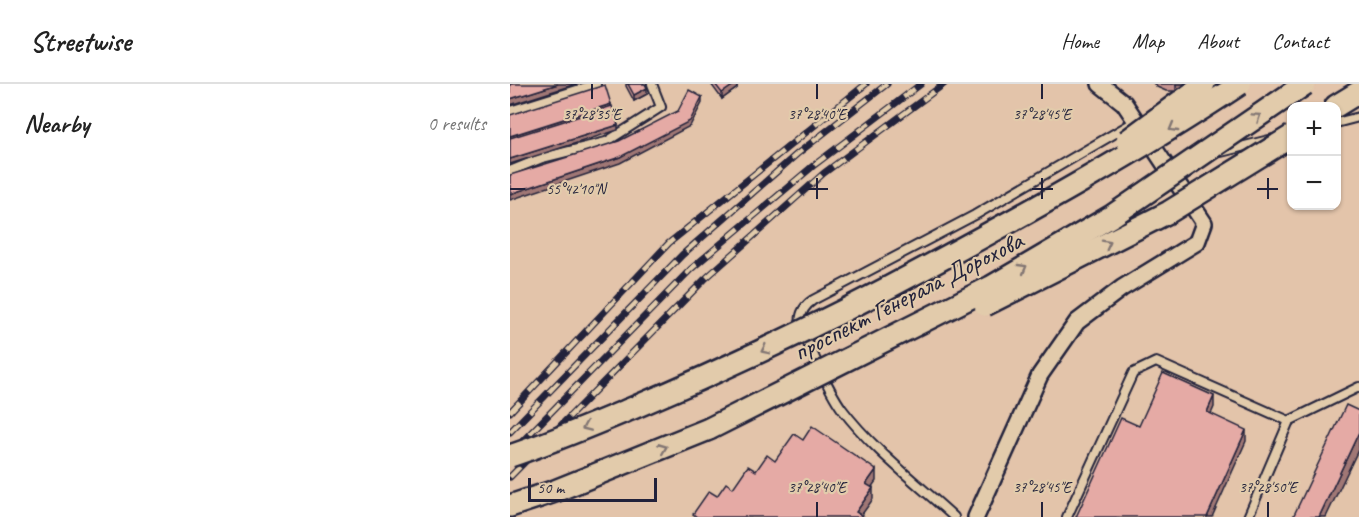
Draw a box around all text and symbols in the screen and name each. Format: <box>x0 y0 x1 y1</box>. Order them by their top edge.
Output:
text: Streetwise <box>30 24 131 59</box>
text: Home <box>1061 28 1099 54</box>
text: Map <box>1132 28 1164 54</box>
text: About <box>1197 28 1239 54</box>
text: Contact <box>1272 28 1329 54</box>
map controls <box>1287 102 1341 210</box>
button: + <box>1287 102 1341 156</box>
text: 37°28'35"E <box>563 105 623 124</box>
text: 37°28'40"E <box>788 105 848 124</box>
text: 37°28'45"E <box>1013 105 1073 124</box>
text: Nearby <box>24 107 89 140</box>
text: 0 results <box>427 111 486 136</box>
one-way arrow <box>1250 113 1261 124</box>
one-way arrow <box>1169 120 1179 132</box>
button: − <box>1287 156 1341 210</box>
text: 55°42'10"N <box>546 180 609 199</box>
street label: проспект Генерала Дорохова <box>788 223 1030 368</box>
one-way arrow <box>1100 240 1111 251</box>
one-way arrow <box>1017 264 1027 276</box>
one-way arrow <box>760 342 771 354</box>
one-way arrow <box>581 420 592 432</box>
one-way arrow <box>656 443 667 455</box>
scale bar <box>528 475 657 502</box>
text: 50 m <box>537 478 564 498</box>
text: 37°28'40"E <box>788 478 848 497</box>
text: 37°28'45"E <box>1013 478 1073 497</box>
text: 37°28'50"E <box>1239 478 1299 497</box>

